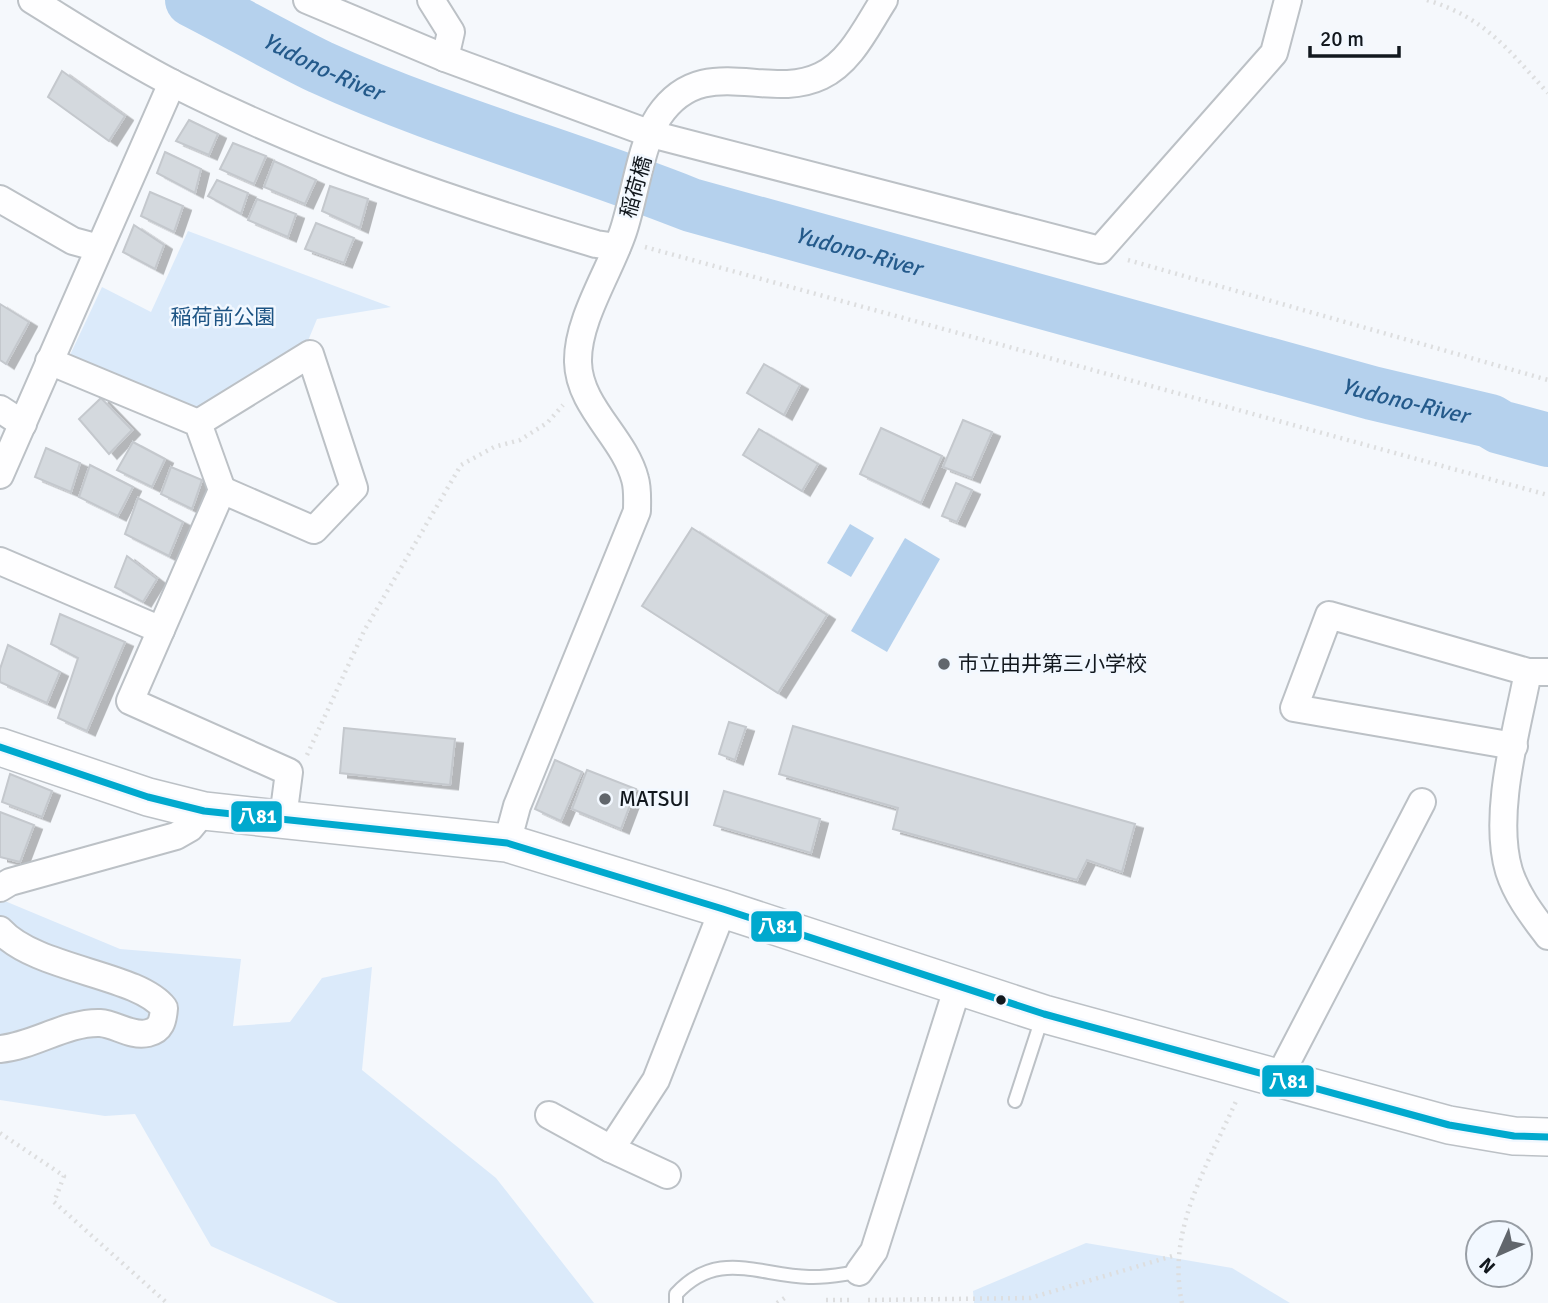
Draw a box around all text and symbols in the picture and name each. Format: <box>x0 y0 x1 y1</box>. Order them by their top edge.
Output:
scale bar <box>1310 14 1399 58</box>
water label: Yudono-River <box>258 26 391 108</box>
text: 20 m <box>1320 26 1364 52</box>
street label: 稲荷橋 <box>615 153 657 221</box>
water label: Yudono-River <box>792 220 928 283</box>
park label: 稲荷前公園 <box>171 304 276 330</box>
water label: Yudono-River <box>1338 371 1475 431</box>
place label: 市立由井第三小学校 <box>958 651 1147 677</box>
marker: 市立由井第三小学校 <box>936 656 952 672</box>
place label: MATSUI <box>619 786 690 812</box>
marker: MATSUI <box>597 791 613 807</box>
line badge: 八81 <box>230 800 283 833</box>
text: 八81 <box>237 805 277 829</box>
line badge: 八81 <box>750 910 803 943</box>
text: 八81 <box>757 915 797 939</box>
unlabelled marker <box>994 993 1008 1007</box>
line badge: 八81 <box>1261 1064 1315 1098</box>
text: 八81 <box>1268 1070 1308 1094</box>
north arrow <box>1464 1219 1534 1289</box>
text: N <box>1475 1252 1501 1278</box>

